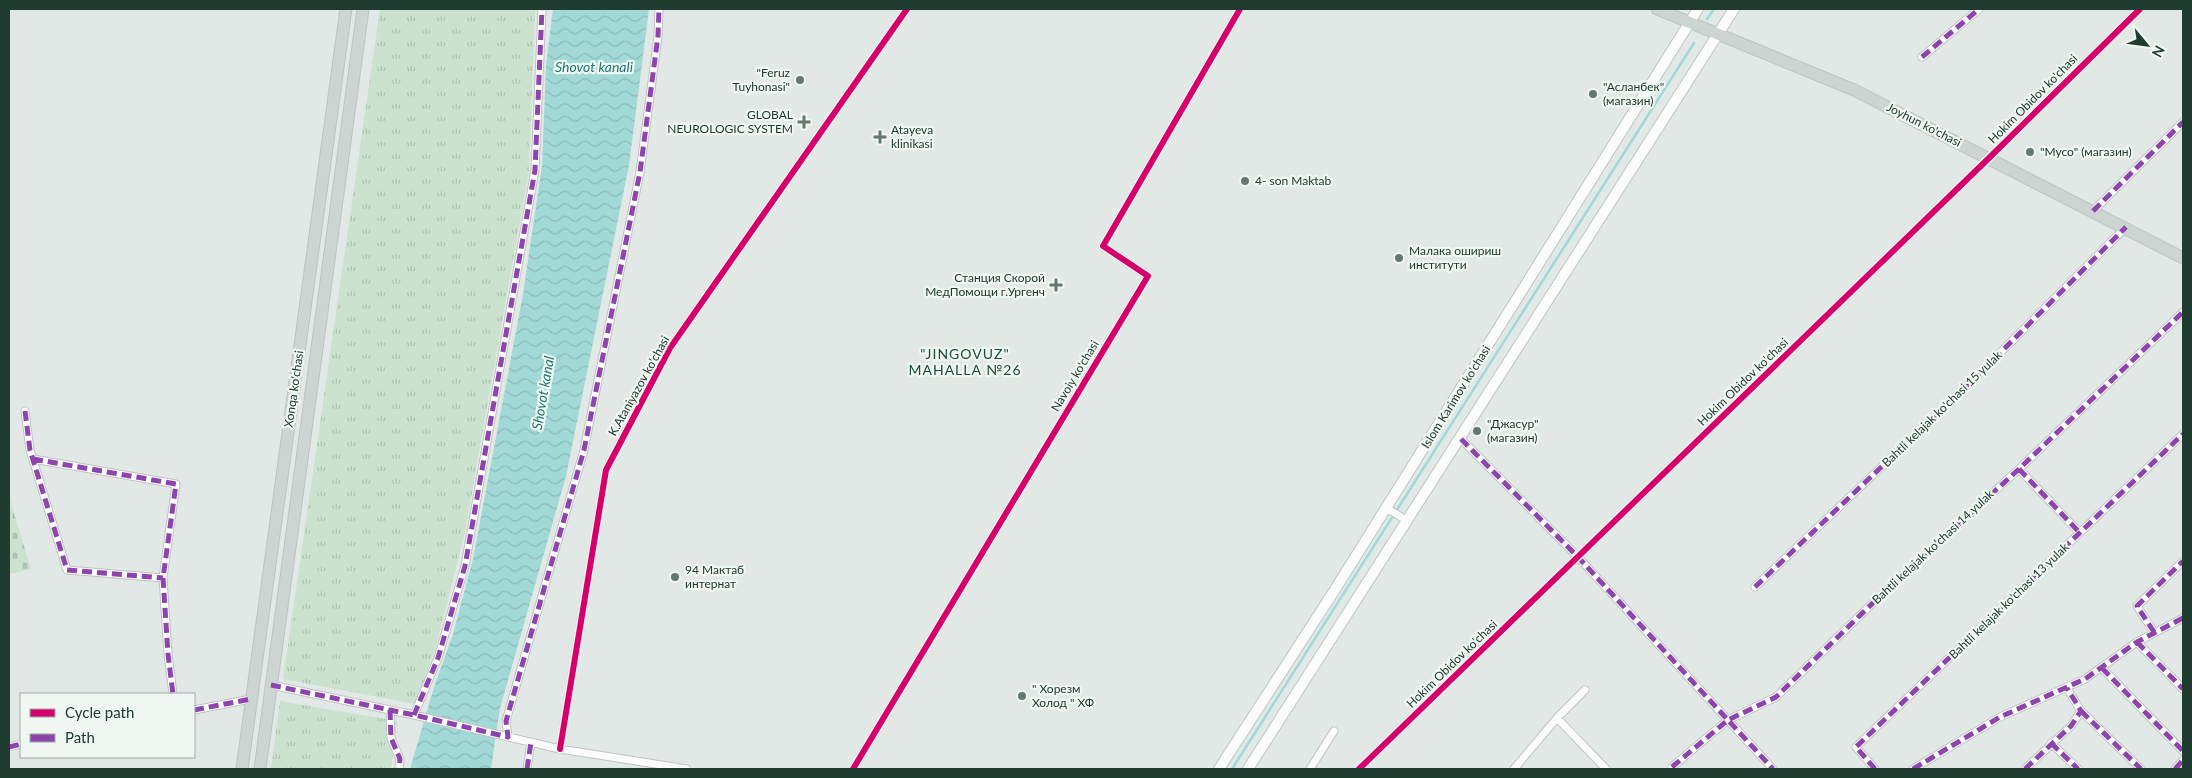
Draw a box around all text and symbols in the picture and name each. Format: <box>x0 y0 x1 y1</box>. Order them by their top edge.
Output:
north arrow <box>2122 20 2172 70</box>
text: N <box>2149 43 2169 60</box>
street label: Hokim Obidov ko'chasi <box>1985 51 2080 146</box>
water label: Shovot kanali <box>555 58 634 75</box>
place label: "Feruz Tuyhonasi" <box>733 65 791 94</box>
marker: "Feruz Tuyhonasi" <box>794 74 806 86</box>
place label: "Асланбек" (магазин) <box>1603 79 1664 108</box>
marker: "Асланбек" (магазин) <box>1587 88 1599 100</box>
street label: Joyhun ko'chasi <box>1884 99 1964 150</box>
place label: GLOBAL NEUROLOGIC SYSTEM <box>667 107 793 136</box>
marker: GLOBAL NEUROLOGIC SYSTEM <box>797 115 811 129</box>
place label: Atayeva klinikasi <box>891 122 933 151</box>
marker: Atayeva klinikasi <box>873 130 887 144</box>
place label: "Мусо" (магазин) <box>2040 144 2132 159</box>
marker: "Мусо" (магазин) <box>2024 146 2036 158</box>
place label: 4- son Maktab <box>1255 173 1332 188</box>
marker: 4- son Maktab <box>1239 175 1251 187</box>
place label: Малака ошириш институти <box>1409 243 1501 272</box>
marker: Малака ошириш институти <box>1393 252 1405 264</box>
place label: Станция Скорой МедПомощи г.Ургенч <box>925 270 1045 299</box>
marker: Станция Скорой МедПомощи г.Ургенч <box>1049 278 1063 292</box>
street label: K.Ataniyazov ko'chasi <box>605 333 672 439</box>
street label: Hokim Obidov ko'chasi <box>1694 334 1791 429</box>
street label: Navoiy ko'chasi <box>1047 337 1102 414</box>
street label: Islom Karimov ko'chasi <box>1418 342 1493 451</box>
district label: "JINGOVUZ" MAHALLA №26 <box>908 345 1022 378</box>
street label: Bahtli kelajak ko'chasi 15 yulak <box>1879 347 2005 470</box>
street label: Xonqa ko'chasi <box>281 349 306 428</box>
water label: Shovot kanal <box>528 355 557 431</box>
place label: "Джасур" (магазин) <box>1487 416 1538 445</box>
marker: "Джасур" (магазин) <box>1471 425 1483 437</box>
street label: Bahtli kelajak ko'chasi 14 yulak <box>1869 486 1997 607</box>
street label: Bahtli kelajak ko'chasi 13 yulak <box>1946 539 2072 662</box>
place label: 94 Мактаб интернат <box>685 562 744 591</box>
marker: 94 Мактаб интернат <box>669 571 681 583</box>
street label: Hokim Obidov ko'chasi <box>1403 616 1500 711</box>
place label: " Хорезм Холод " ХФ <box>1032 681 1094 710</box>
marker: " Хорезм Холод " ХФ <box>1016 690 1028 702</box>
legend <box>20 693 195 758</box>
text: Cycle path <box>65 703 134 721</box>
text: Path <box>65 728 95 746</box>

